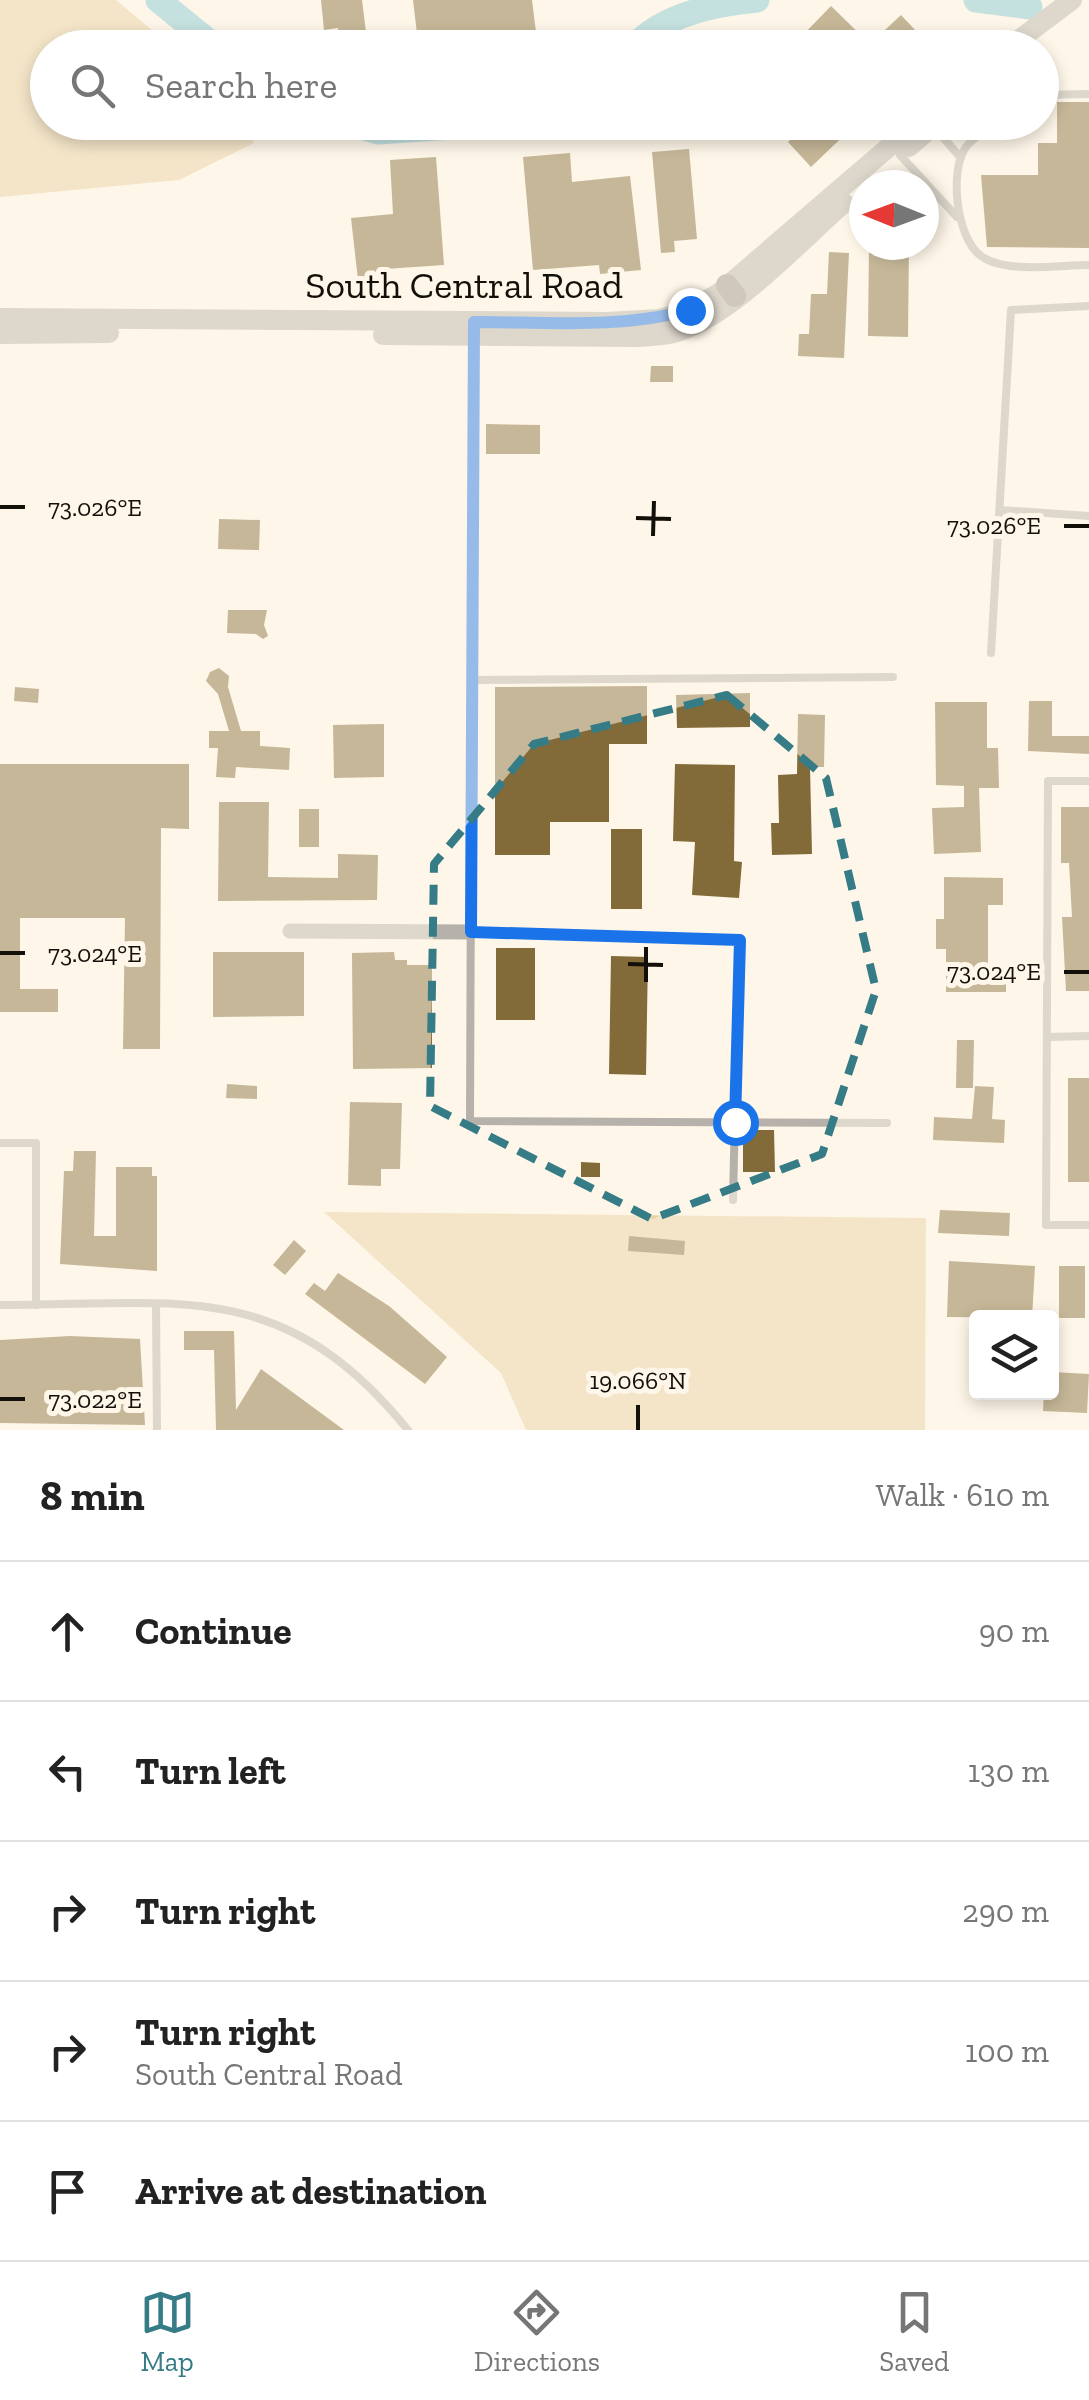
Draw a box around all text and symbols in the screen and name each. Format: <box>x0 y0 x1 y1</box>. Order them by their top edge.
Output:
search box <box>30 30 1059 140</box>
icon: search <box>65 58 120 113</box>
text: Search here <box>145 62 337 108</box>
north arrow <box>849 170 939 260</box>
street label: South Central Road <box>305 262 623 308</box>
route end <box>668 288 714 334</box>
text: 73.026°E <box>48 492 142 522</box>
text: 73.026°E <box>947 510 1041 540</box>
text: 73.024°E <box>48 938 142 968</box>
text: 73.024°E <box>947 956 1041 986</box>
route start <box>713 1100 759 1146</box>
map controls <box>969 1310 1059 1400</box>
button: layers <box>969 1310 1059 1400</box>
text: 19.066°N <box>589 1365 687 1395</box>
text: 73.022°E <box>48 1384 142 1414</box>
text: 8 min <box>40 1470 145 1521</box>
text: Walk · 610 m <box>876 1476 1049 1514</box>
icon: ahead <box>40 1604 95 1659</box>
text: Continue <box>135 1608 292 1654</box>
text: 90 m <box>979 1612 1049 1650</box>
icon: left <box>40 1744 95 1799</box>
text: Turn left <box>135 1748 286 1794</box>
text: 130 m <box>968 1752 1049 1790</box>
icon: right <box>40 1884 95 1939</box>
text: Turn right <box>135 1888 315 1934</box>
text: 290 m <box>962 1892 1049 1930</box>
text: Turn right <box>135 2009 315 2055</box>
icon: right <box>40 2024 95 2079</box>
text: 100 m <box>965 2032 1049 2070</box>
text: South Central Road <box>135 2055 403 2093</box>
icon: arrive <box>40 2164 95 2219</box>
text: Arrive at destination <box>135 2168 486 2214</box>
tab: Map <box>140 2285 195 2378</box>
tab: Directions <box>474 2285 600 2378</box>
tab: Saved <box>879 2285 949 2378</box>

